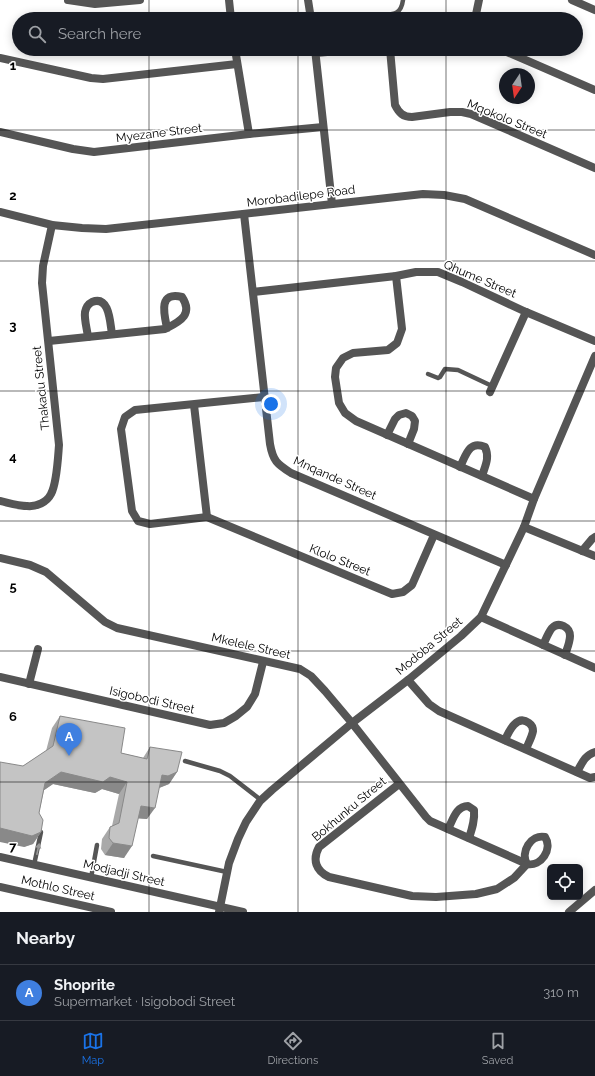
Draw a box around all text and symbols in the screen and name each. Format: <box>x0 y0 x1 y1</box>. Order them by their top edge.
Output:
search box <box>12 12 583 56</box>
icon: search <box>26 23 48 45</box>
text: Search here <box>58 25 141 43</box>
text: 1 <box>10 58 17 73</box>
north arrow <box>499 68 535 104</box>
street label: Mqokolo Street <box>465 97 549 141</box>
street label: Myezane Street <box>115 121 203 145</box>
street label: Morobadilepe Road <box>246 182 356 210</box>
text: 2 <box>9 188 17 203</box>
street label: Qhume Street <box>442 257 518 301</box>
text: 3 <box>9 318 17 333</box>
street label: Thakadu Street <box>30 345 52 431</box>
your location <box>261 394 281 414</box>
text: 4 <box>9 449 17 464</box>
street label: Mnqande Street <box>291 453 379 503</box>
street label: Klolo Street <box>307 541 373 579</box>
text: 5 <box>9 579 17 594</box>
street label: Modoba Street <box>393 614 465 678</box>
street label: Mkelele Street <box>210 630 292 662</box>
street label: Isigobodi Street <box>108 683 196 717</box>
text: 6 <box>9 709 17 724</box>
pin: A <box>56 723 82 756</box>
street label: Bokhunku Street <box>309 774 389 844</box>
text: 7 <box>9 839 17 854</box>
one-way arrow <box>35 843 41 855</box>
street label: Modjadji Street <box>82 857 166 889</box>
map controls <box>547 864 583 900</box>
button: locate <box>547 864 583 900</box>
street label: Mothlo Street <box>20 873 96 903</box>
text: Nearby <box>16 928 75 948</box>
text: Shoprite <box>54 976 115 994</box>
text: A <box>25 985 33 1000</box>
text: 310 m <box>543 985 579 1000</box>
text: Supermarket · Isigobodi Street <box>54 994 235 1009</box>
tab: Map <box>82 1030 104 1067</box>
tab: Directions <box>268 1030 318 1067</box>
tab: Saved <box>482 1030 513 1067</box>

